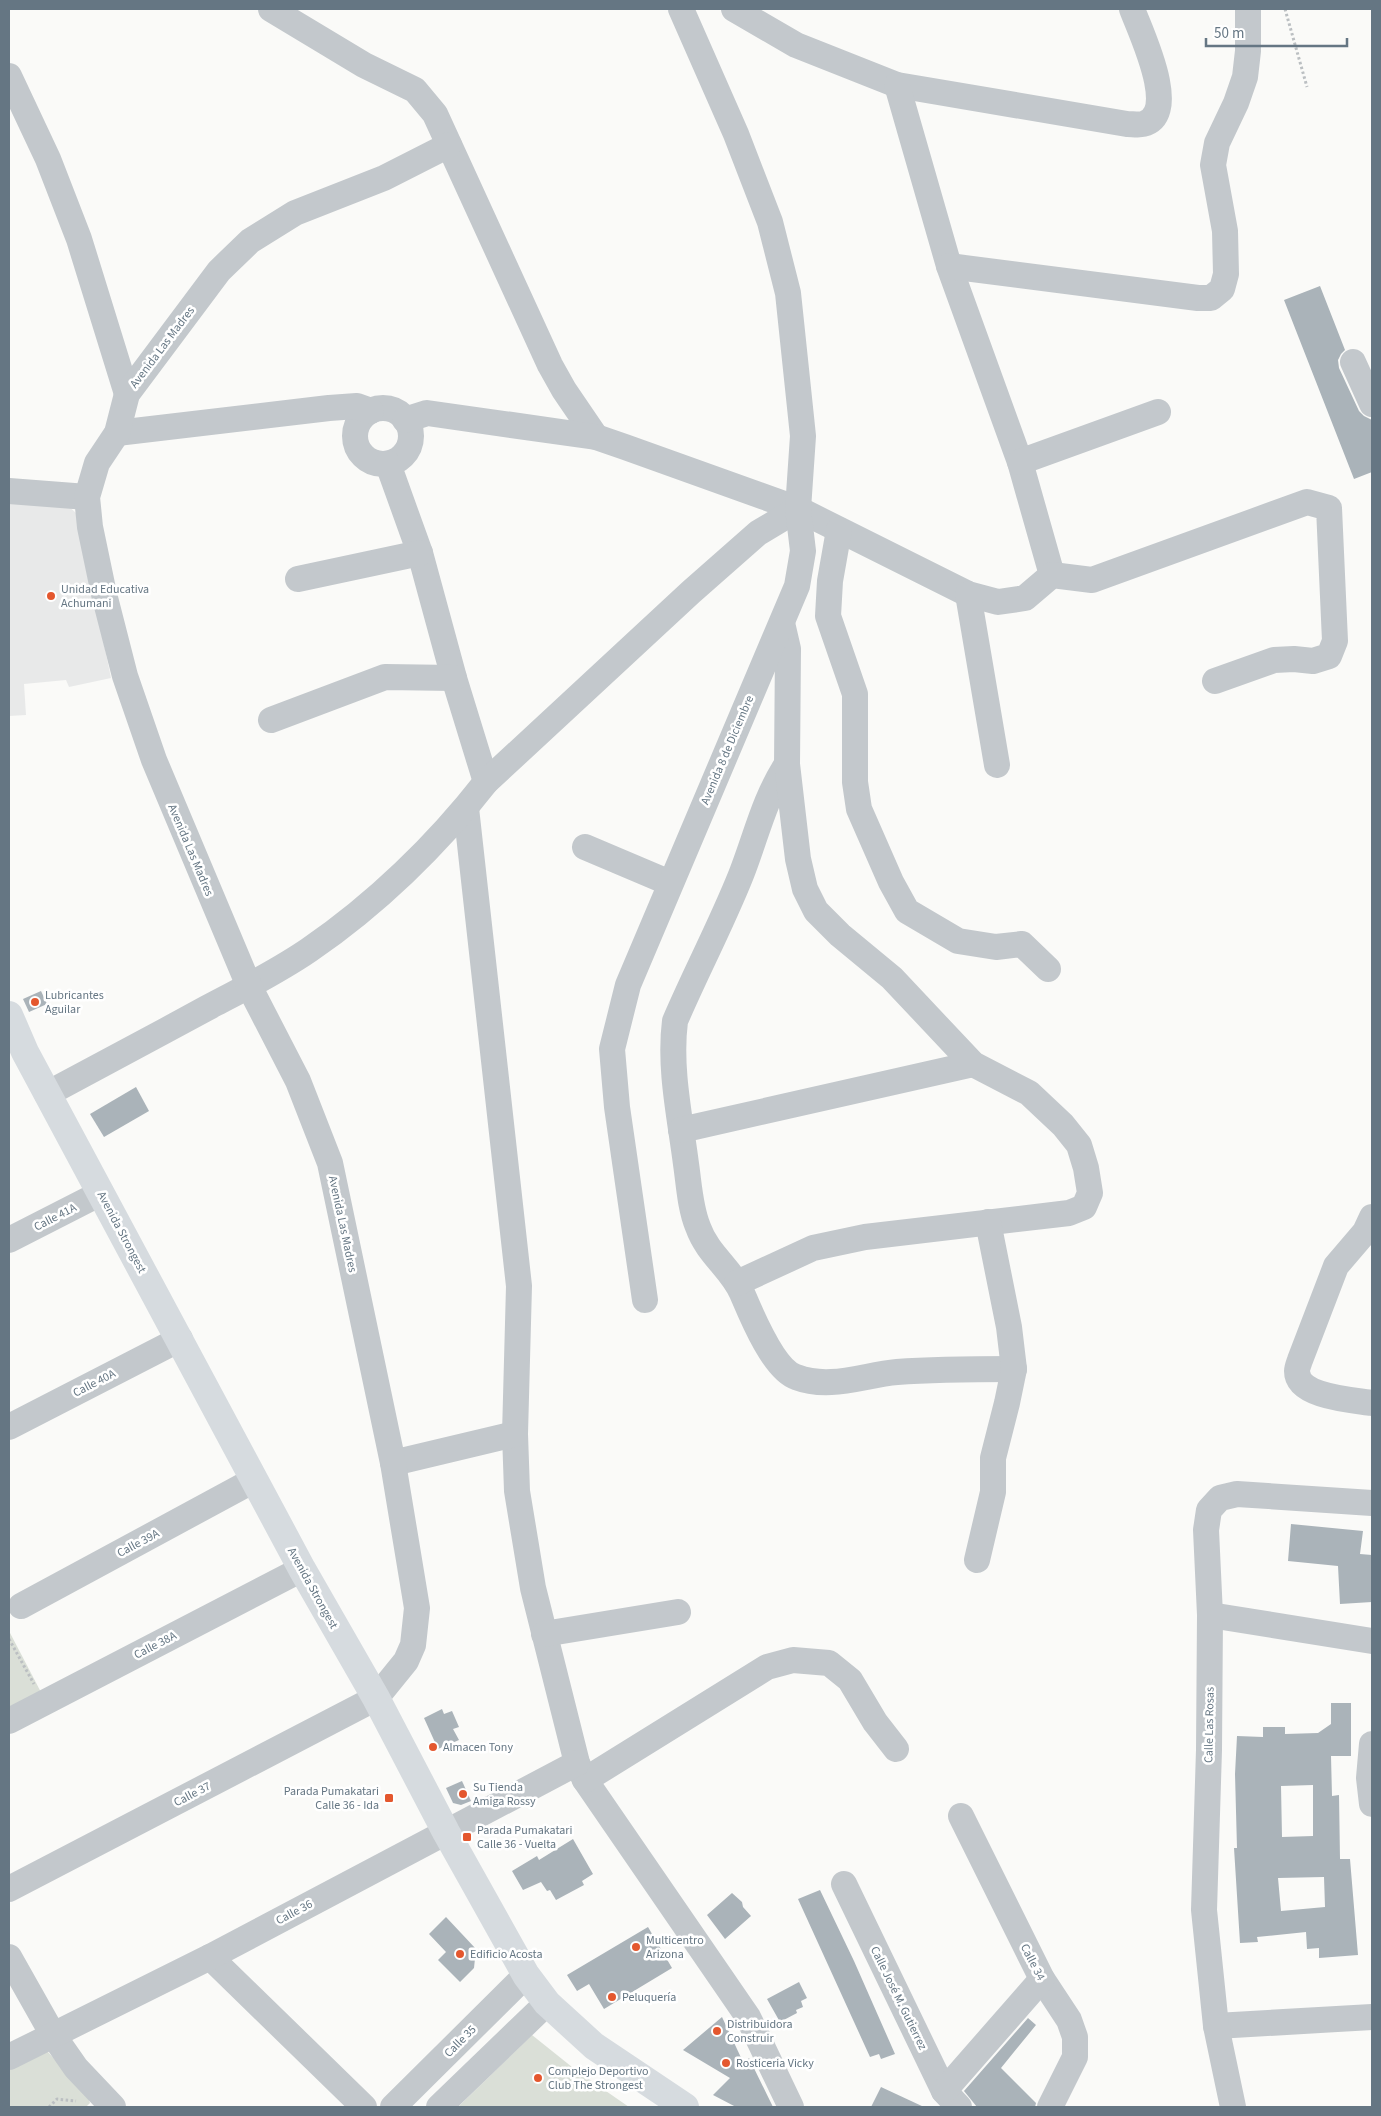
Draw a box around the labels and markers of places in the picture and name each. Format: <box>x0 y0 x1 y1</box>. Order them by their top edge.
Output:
place label: Unidad Educativa Achumani <box>61 581 149 612</box>
marker: Unidad Educativa Achumani <box>45 590 57 602</box>
place label: Lubricantes Aguilar <box>45 987 104 1018</box>
marker: Lubricantes Aguilar <box>29 996 41 1008</box>
place label: Almacen Tony <box>443 1739 513 1756</box>
marker: Almacen Tony <box>427 1741 439 1753</box>
place label: Su Tienda Amiga Rossy <box>473 1779 536 1810</box>
place label: Parada Pumakatari Calle 36 - Ida <box>284 1783 379 1814</box>
marker: Su Tienda Amiga Rossy <box>457 1788 469 1800</box>
marker: Parada Pumakatari Calle 36 - Ida <box>383 1792 395 1804</box>
place label: Parada Pumakatari Calle 36 - Vuelta <box>477 1822 572 1853</box>
marker: Parada Pumakatari Calle 36 - Vuelta <box>461 1831 473 1843</box>
place label: Multicentro Arizona <box>646 1932 704 1963</box>
marker: Multicentro Arizona <box>630 1941 642 1953</box>
place label: Edificio Acosta <box>470 1946 542 1963</box>
marker: Edificio Acosta <box>454 1948 466 1960</box>
place label: Peluquería <box>622 1989 676 2006</box>
marker: Peluquería <box>606 1991 618 2003</box>
place label: Distribuidora Construir <box>727 2016 793 2047</box>
marker: Distribuidora Construir <box>711 2025 723 2037</box>
place label: Rosticeria Vicky <box>736 2055 814 2072</box>
marker: Rosticeria Vicky <box>720 2057 732 2069</box>
place label: Complejo Deportivo Club The Strongest <box>548 2063 649 2094</box>
marker: Complejo Deportivo Club The Strongest <box>532 2072 544 2084</box>

